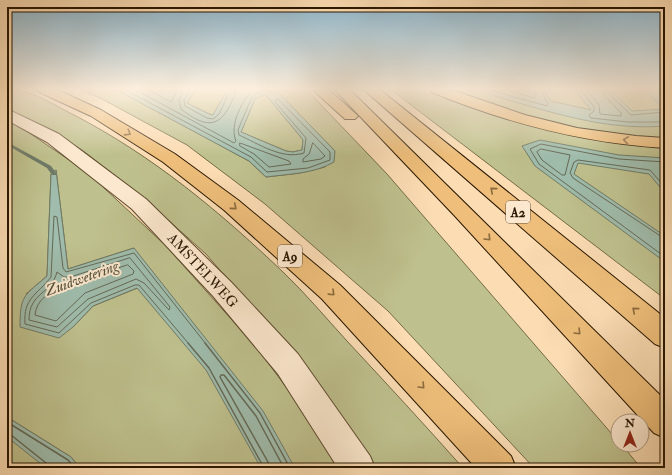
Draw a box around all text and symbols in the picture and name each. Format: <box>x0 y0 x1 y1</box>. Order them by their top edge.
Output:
one-way arrow <box>124 128 131 135</box>
one-way arrow <box>623 136 629 145</box>
one-way arrow <box>490 188 497 195</box>
road number: A2 <box>506 201 530 223</box>
one-way arrow <box>229 203 237 210</box>
street label: AMSTELWEG <box>163 229 242 311</box>
one-way arrow <box>483 233 491 241</box>
road number: A9 <box>278 245 302 267</box>
water label: Zuidwetering <box>42 256 123 301</box>
one-way arrow <box>327 288 335 296</box>
one-way arrow <box>633 308 640 315</box>
one-way arrow <box>573 327 581 335</box>
one-way arrow <box>417 381 425 389</box>
north arrow <box>610 413 650 453</box>
text: N <box>624 417 636 430</box>

